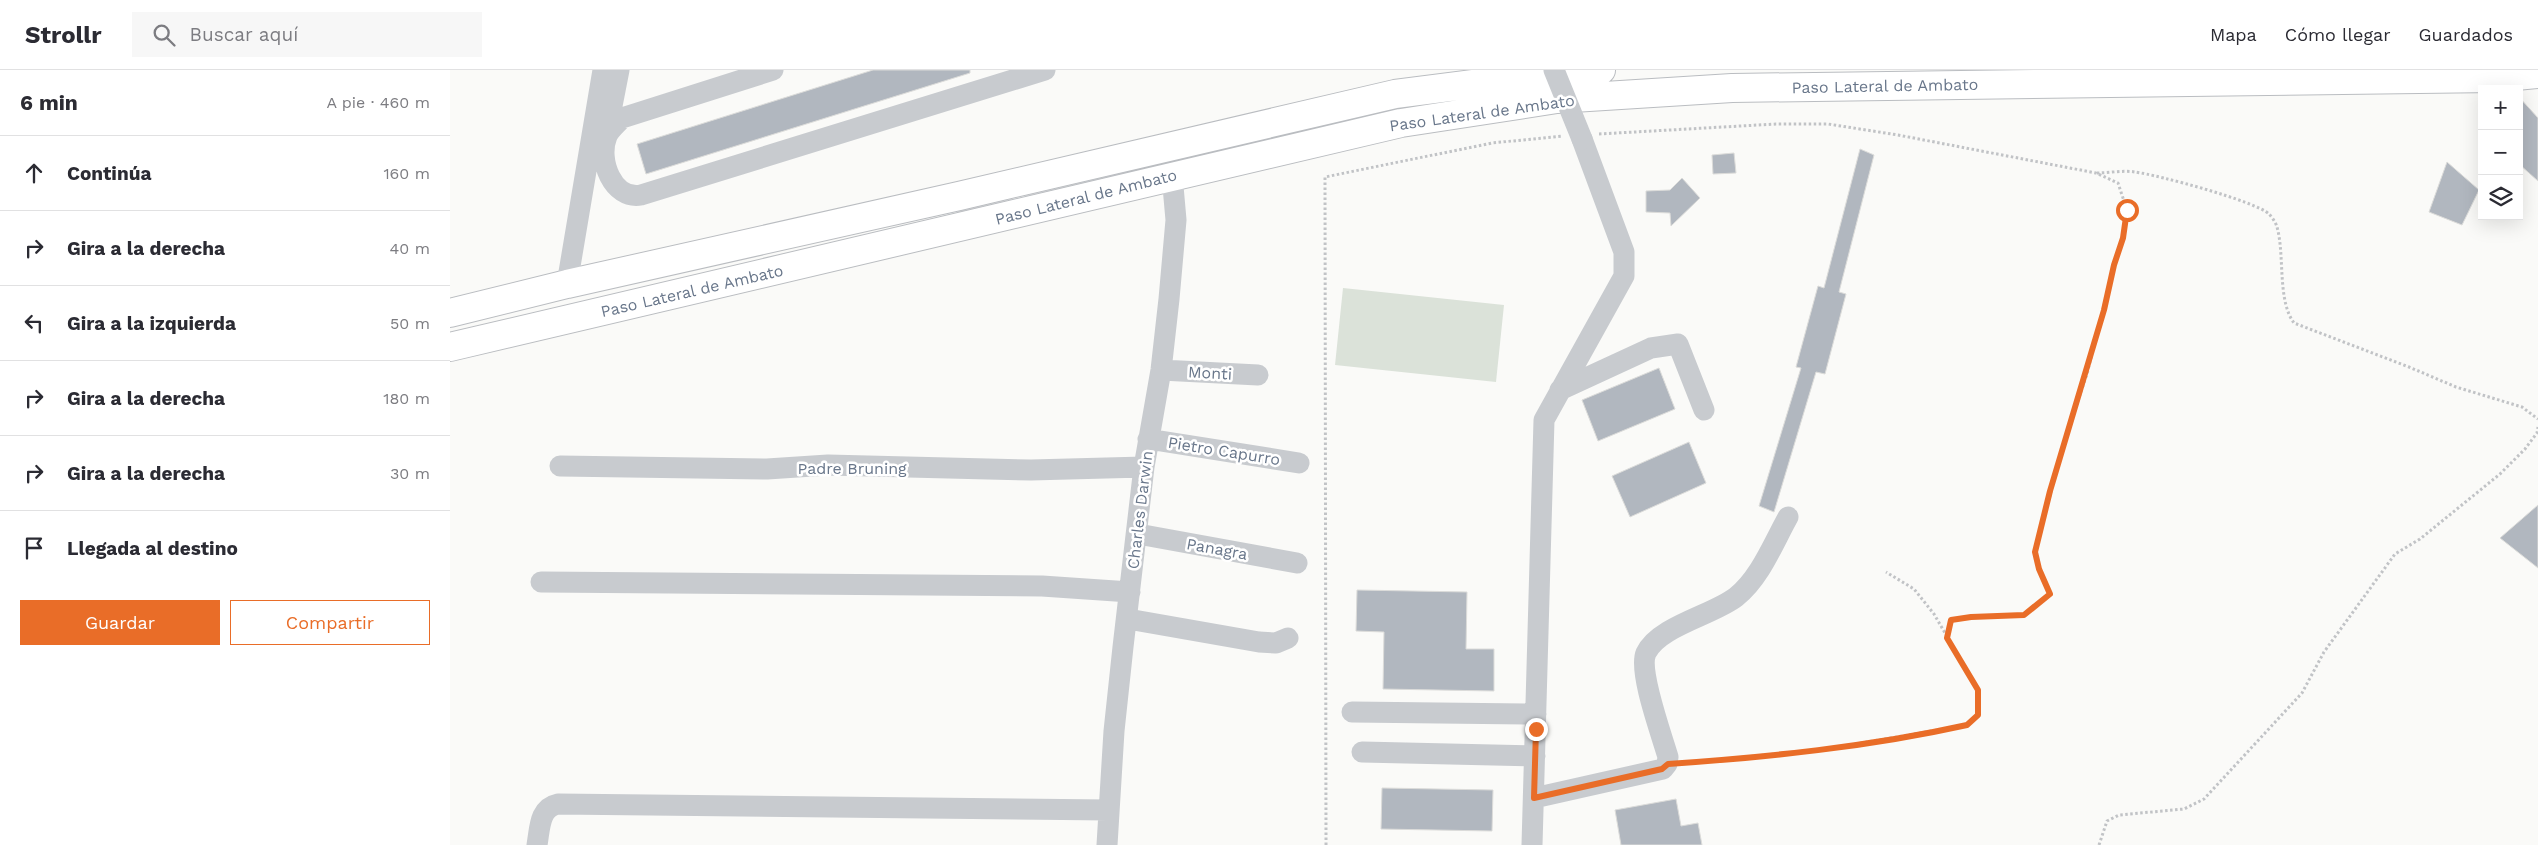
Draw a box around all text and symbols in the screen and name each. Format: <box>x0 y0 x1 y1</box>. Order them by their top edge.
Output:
search box <box>132 12 482 57</box>
text: Strollr <box>25 21 102 49</box>
icon: search <box>150 21 178 49</box>
text: Buscar aquí <box>190 23 298 46</box>
text: Mapa <box>2210 24 2257 45</box>
text: Cómo llegar <box>2285 24 2391 45</box>
text: Guardados <box>2419 24 2513 45</box>
street label: Paso Lateral de Ambato <box>1792 75 1978 97</box>
map controls <box>2478 85 2523 220</box>
button: + <box>2478 85 2523 130</box>
text: 6 min <box>20 90 78 115</box>
street label: Paso Lateral de Ambato <box>1388 91 1576 135</box>
text: A pie · 460 m <box>326 93 430 112</box>
button: − <box>2478 130 2523 175</box>
icon: ahead <box>20 159 48 187</box>
text: Continúa <box>67 162 151 185</box>
text: 160 m <box>383 164 430 183</box>
street label: Paso Lateral de Ambato <box>993 165 1179 229</box>
button: layers <box>2478 175 2523 220</box>
route start <box>2116 199 2139 222</box>
icon: right <box>20 234 48 262</box>
text: Gira a la derecha <box>67 237 225 260</box>
text: 40 m <box>390 239 430 258</box>
street label: Paso Lateral de Ambato <box>599 261 785 321</box>
icon: left <box>20 309 48 337</box>
text: Gira a la izquierda <box>67 312 236 335</box>
text: 50 m <box>390 314 430 333</box>
street label: Monti <box>1188 362 1232 384</box>
icon: right <box>20 384 48 412</box>
text: Gira a la derecha <box>67 387 225 410</box>
text: 180 m <box>383 389 430 408</box>
street label: Pietro Capurro <box>1167 433 1281 469</box>
street label: Charles Darwin <box>1123 450 1157 570</box>
icon: right <box>20 459 48 487</box>
street label: Padre Bruning <box>797 459 907 478</box>
text: Gira a la derecha <box>67 462 225 485</box>
text: 30 m <box>390 464 430 483</box>
icon: arrive <box>20 534 48 562</box>
street label: Panagra <box>1185 534 1249 564</box>
text: Llegada al destino <box>67 537 238 560</box>
button: Guardar <box>20 600 220 645</box>
button: Compartir <box>230 600 430 645</box>
route end <box>1525 718 1548 741</box>

